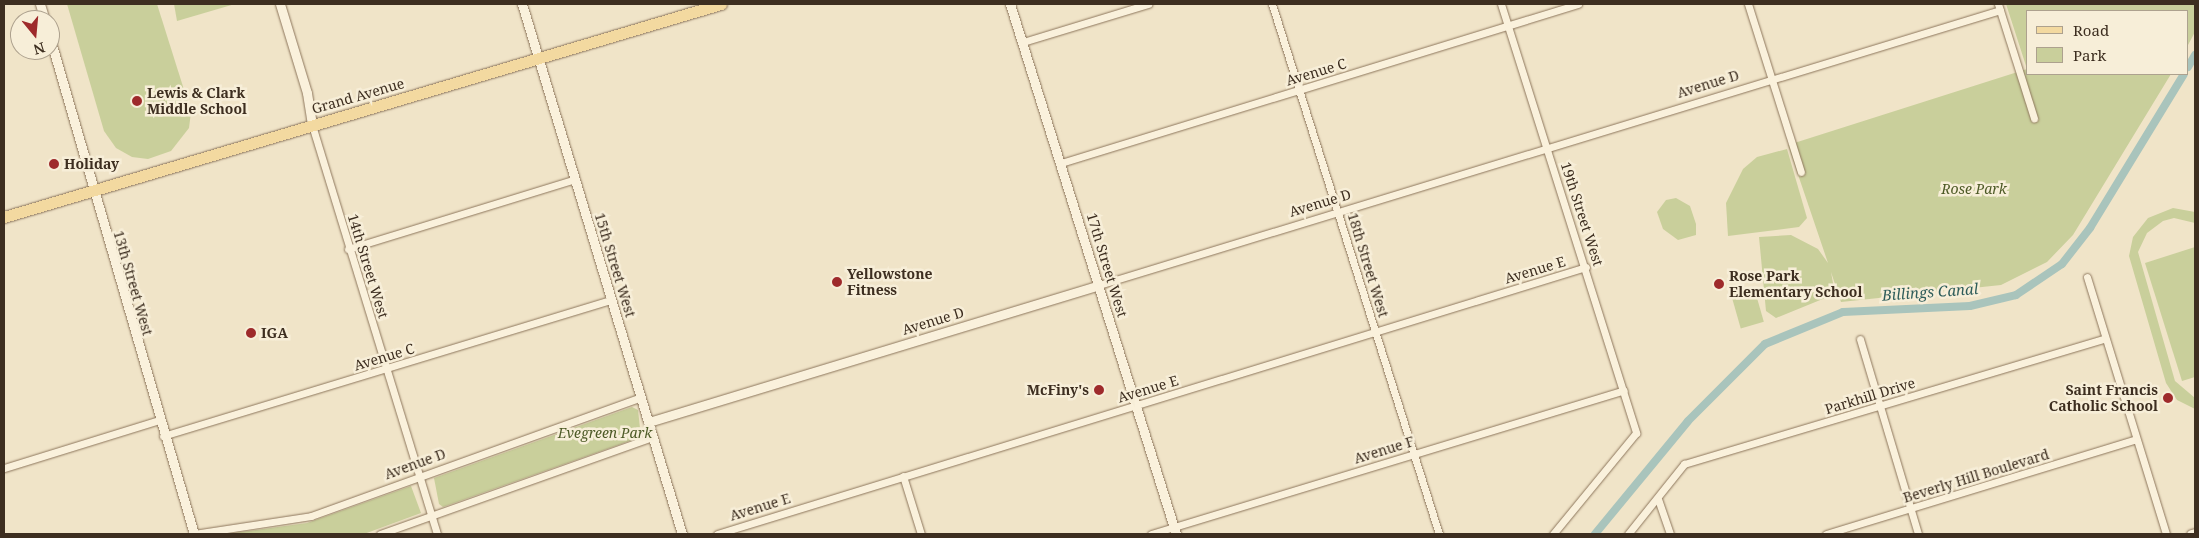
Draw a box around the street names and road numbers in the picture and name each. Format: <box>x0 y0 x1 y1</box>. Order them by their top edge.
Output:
street label: Avenue C <box>1284 55 1348 89</box>
street label: Avenue D <box>1675 67 1741 101</box>
street label: Grand Avenue <box>310 75 406 117</box>
street label: 19th Street West <box>1557 160 1607 268</box>
street label: Avenue D <box>1287 186 1353 220</box>
street label: 15th Street West <box>591 211 639 319</box>
street label: 17th Street West <box>1083 211 1131 319</box>
street label: 18th Street West <box>1344 211 1392 319</box>
street label: 14th Street West <box>344 212 392 320</box>
street label: 13th Street West <box>110 229 156 337</box>
street label: Avenue E <box>1503 253 1567 287</box>
street label: Avenue D <box>900 304 966 338</box>
street label: Avenue C <box>352 340 416 374</box>
street label: Avenue E <box>1116 372 1180 406</box>
street label: Parkhill Drive <box>1823 374 1917 418</box>
street label: Avenue F <box>1352 433 1416 467</box>
street label: Avenue D <box>382 445 448 483</box>
street label: Beverly Hill Boulevard <box>1901 446 2051 506</box>
street label: Avenue E <box>728 490 792 524</box>

